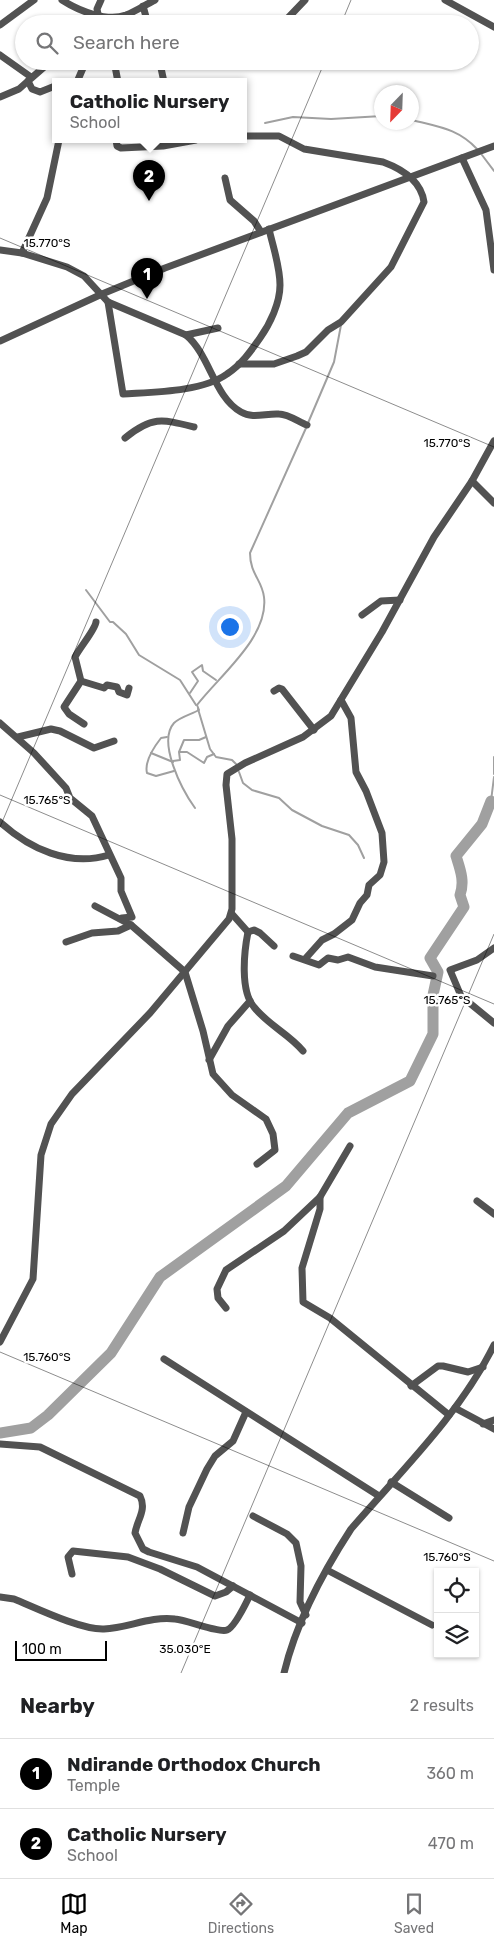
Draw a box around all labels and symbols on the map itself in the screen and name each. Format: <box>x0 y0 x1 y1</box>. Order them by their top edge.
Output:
north arrow <box>374 85 419 130</box>
pin: 2 <box>133 160 165 201</box>
text: 15.770°S <box>24 236 70 250</box>
pin: 1 <box>131 258 163 299</box>
text: 15.770°S <box>424 436 470 450</box>
your location <box>217 614 243 640</box>
text: 15.765°S <box>23 793 71 807</box>
text: 15.765°S <box>423 993 471 1007</box>
text: 15.760°S <box>23 1350 71 1364</box>
text: 15.760°S <box>423 1550 471 1564</box>
scale bar <box>15 1638 108 1661</box>
text: 35.030°E <box>159 1642 211 1656</box>

